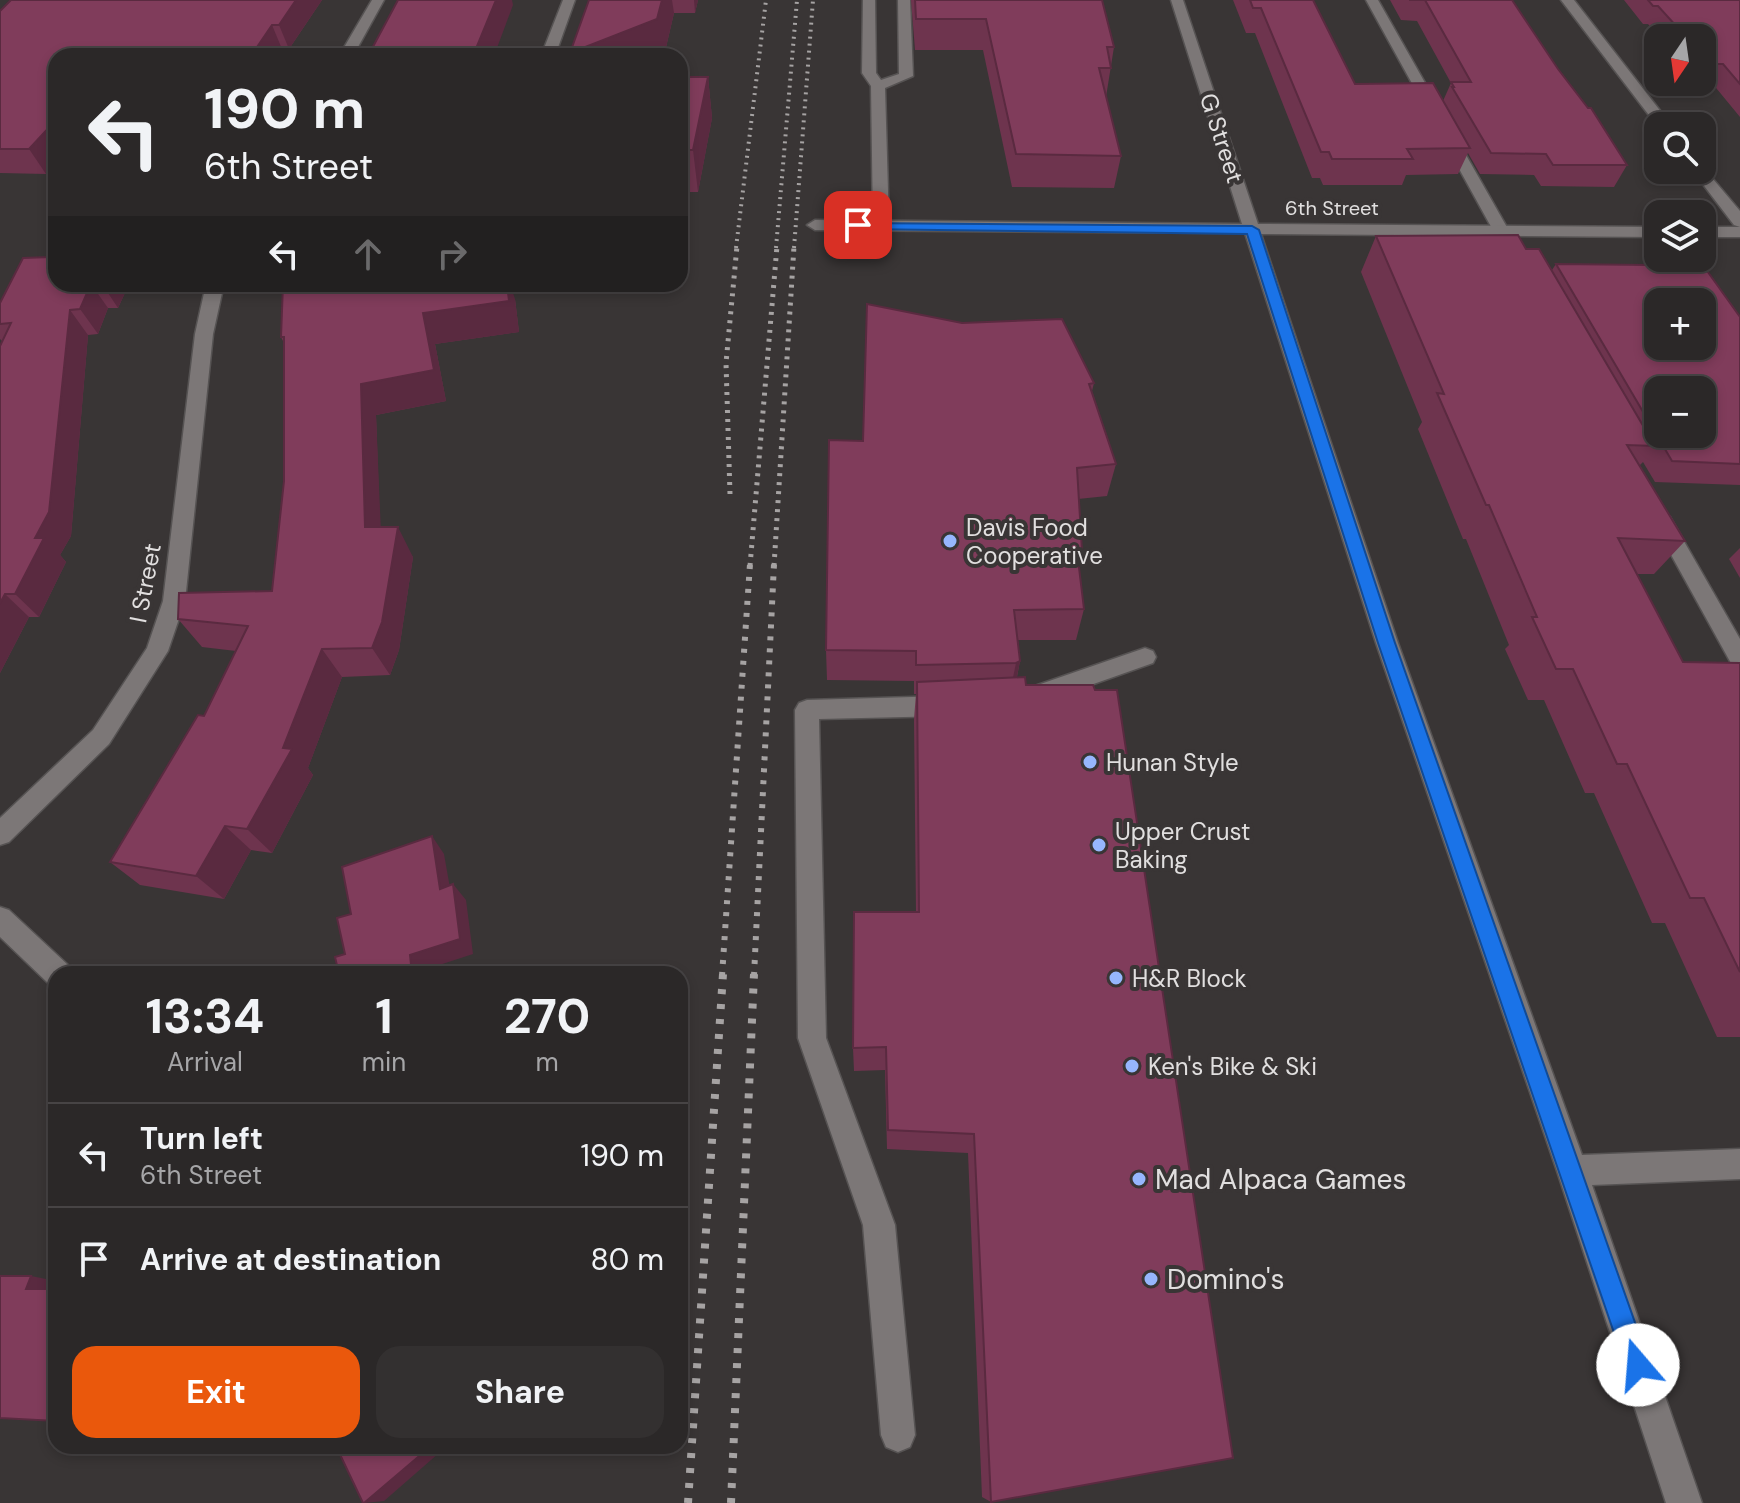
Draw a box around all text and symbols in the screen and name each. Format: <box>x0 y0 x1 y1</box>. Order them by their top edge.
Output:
north arrow <box>1644 24 1716 96</box>
map controls <box>1644 24 1716 448</box>
text: 190 m <box>204 72 365 145</box>
icon: left <box>72 80 176 184</box>
street label: G Street <box>1193 89 1251 187</box>
button: search <box>1644 112 1716 184</box>
text: 6th Street <box>204 143 373 190</box>
pin <box>824 191 892 259</box>
street label: 6th Street <box>1285 195 1379 221</box>
button: layers <box>1644 200 1716 272</box>
icon: arrive <box>836 203 880 247</box>
icon: left <box>262 232 306 276</box>
icon: ahead <box>346 232 390 276</box>
icon: right <box>430 232 474 276</box>
button: + <box>1644 288 1716 360</box>
button: − <box>1644 376 1716 448</box>
place label: Davis Food Cooperative <box>966 512 1103 571</box>
marker: Davis Food Cooperative <box>941 532 959 550</box>
street label: I Street <box>122 541 168 625</box>
place label: Hunan Style <box>1106 747 1239 778</box>
marker: Hunan Style <box>1081 753 1099 771</box>
place label: Upper Crust Baking <box>1115 816 1250 875</box>
marker: Upper Crust Baking <box>1090 836 1108 854</box>
place label: H&R Block <box>1132 963 1246 994</box>
marker: H&R Block <box>1107 969 1125 987</box>
text: 13:34 <box>146 985 264 1048</box>
text: 1 <box>375 985 393 1048</box>
text: 270 <box>504 985 590 1048</box>
text: Arrival <box>167 1045 243 1079</box>
text: min <box>362 1045 406 1079</box>
text: m <box>535 1045 559 1079</box>
place label: Ken's Bike & Ski <box>1148 1051 1317 1082</box>
marker: Ken's Bike & Ski <box>1123 1057 1141 1075</box>
text: Turn left <box>140 1119 263 1158</box>
icon: left <box>72 1133 116 1177</box>
text: 190 m <box>581 1136 664 1175</box>
text: 6th Street <box>140 1158 262 1192</box>
place label: Mad Alpaca Games <box>1155 1161 1406 1198</box>
marker: Mad Alpaca Games <box>1130 1170 1148 1188</box>
icon: arrive <box>72 1237 116 1281</box>
text: Arrive at destination <box>140 1240 441 1279</box>
text: 80 m <box>591 1240 664 1279</box>
place label: Domino's <box>1167 1261 1285 1298</box>
marker: Domino's <box>1142 1270 1160 1288</box>
position arrow <box>1596 1323 1680 1407</box>
button: Exit <box>72 1346 360 1438</box>
button: Share <box>376 1346 664 1438</box>

